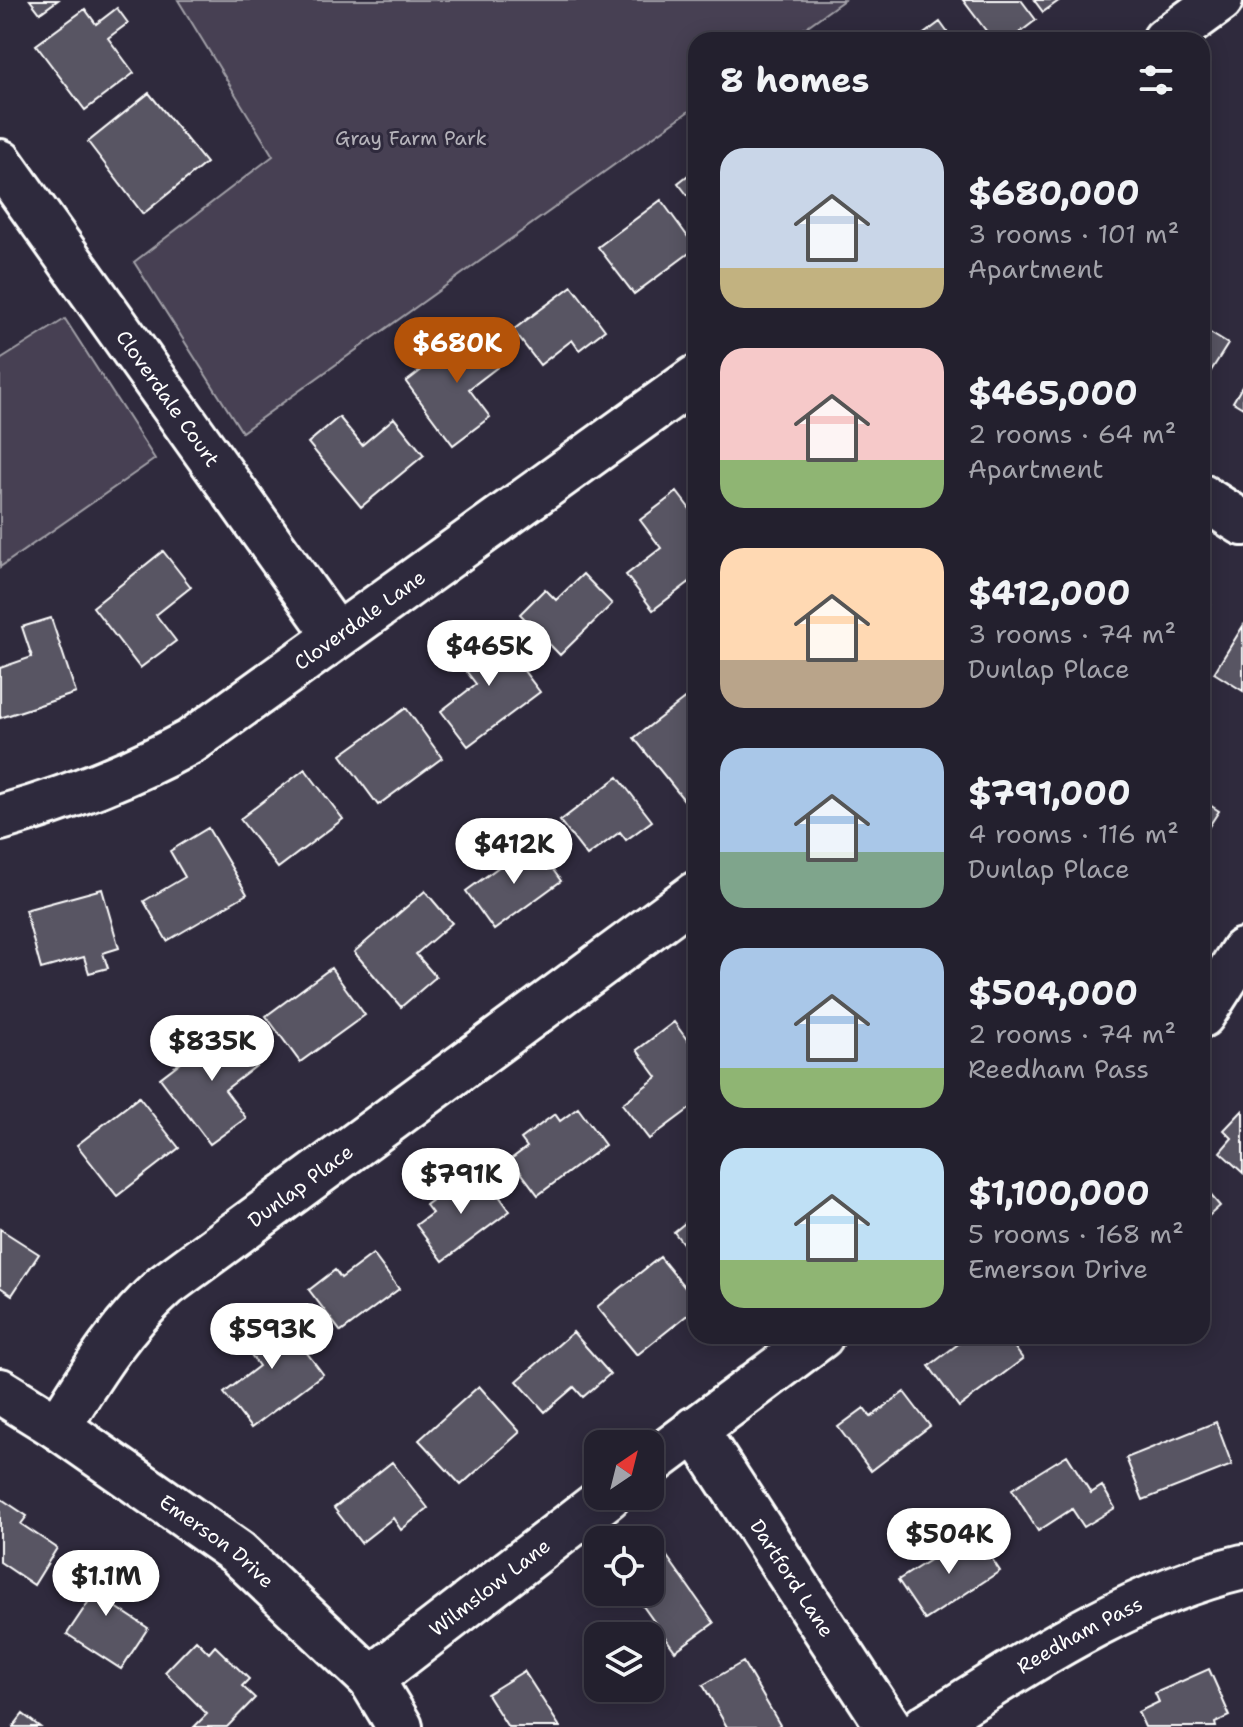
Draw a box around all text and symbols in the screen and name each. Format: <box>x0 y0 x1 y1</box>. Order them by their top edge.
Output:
text: 8 homes <box>720 57 869 103</box>
icon: filters <box>1134 58 1178 102</box>
park label: Gray Farm Park <box>335 125 487 151</box>
text: $680,000 <box>968 170 1140 216</box>
icon: home <box>784 180 880 276</box>
text: 3 rooms · 101 m² <box>968 216 1179 251</box>
text: Apartment <box>968 251 1104 286</box>
pin: $680K <box>401 317 513 385</box>
street label: Cloverdale Court <box>110 325 225 472</box>
text: $680K <box>412 325 502 360</box>
text: $465,000 <box>968 370 1138 416</box>
icon: home <box>784 380 880 476</box>
text: 2 rooms · 64 m² <box>968 416 1176 451</box>
text: Apartment <box>968 451 1104 486</box>
street label: Cloverdale Lane <box>289 564 430 676</box>
text: $412,000 <box>968 570 1130 616</box>
icon: home <box>784 580 880 676</box>
text: 3 rooms · 74 m² <box>968 616 1176 651</box>
pin: $465K <box>433 620 545 688</box>
text: $465K <box>445 628 533 663</box>
text: Dunlap Place <box>968 651 1130 686</box>
text: $791,000 <box>968 770 1131 816</box>
icon: home <box>784 780 880 876</box>
text: 4 rooms · 116 m² <box>968 816 1179 851</box>
pin: $412K <box>458 818 570 886</box>
text: $412K <box>473 826 555 861</box>
text: Dunlap Place <box>968 851 1130 886</box>
text: $504,000 <box>968 970 1138 1016</box>
icon: home <box>784 980 880 1076</box>
pin: $835K <box>156 1015 268 1083</box>
text: 2 rooms · 74 m² <box>968 1016 1176 1051</box>
text: $835K <box>168 1023 256 1058</box>
text: Reedham Pass <box>968 1051 1149 1086</box>
street label: Dunlap Place <box>243 1139 358 1233</box>
pin: $791K <box>405 1148 517 1216</box>
text: $791K <box>420 1156 502 1191</box>
text: $1,100,000 <box>968 1170 1150 1216</box>
icon: home <box>784 1180 880 1276</box>
text: 5 rooms · 168 m² <box>968 1216 1184 1251</box>
text: Emerson Drive <box>968 1251 1148 1286</box>
pin: $593K <box>216 1303 328 1371</box>
text: $593K <box>228 1311 316 1346</box>
north arrow <box>584 1430 664 1510</box>
map controls <box>584 1430 664 1702</box>
street label: Emerson Drive <box>154 1489 280 1594</box>
pin: $504K <box>893 1508 1005 1576</box>
street label: Dartford Lane <box>744 1514 840 1642</box>
text: $504K <box>905 1516 993 1551</box>
button: locate <box>584 1526 664 1606</box>
street label: Wilmslow Lane <box>424 1532 555 1642</box>
pin: $1.1M <box>50 1550 162 1618</box>
text: $1.1M <box>70 1558 142 1593</box>
street label: Reedham Pass <box>1012 1590 1146 1680</box>
button: layers <box>584 1622 664 1702</box>

